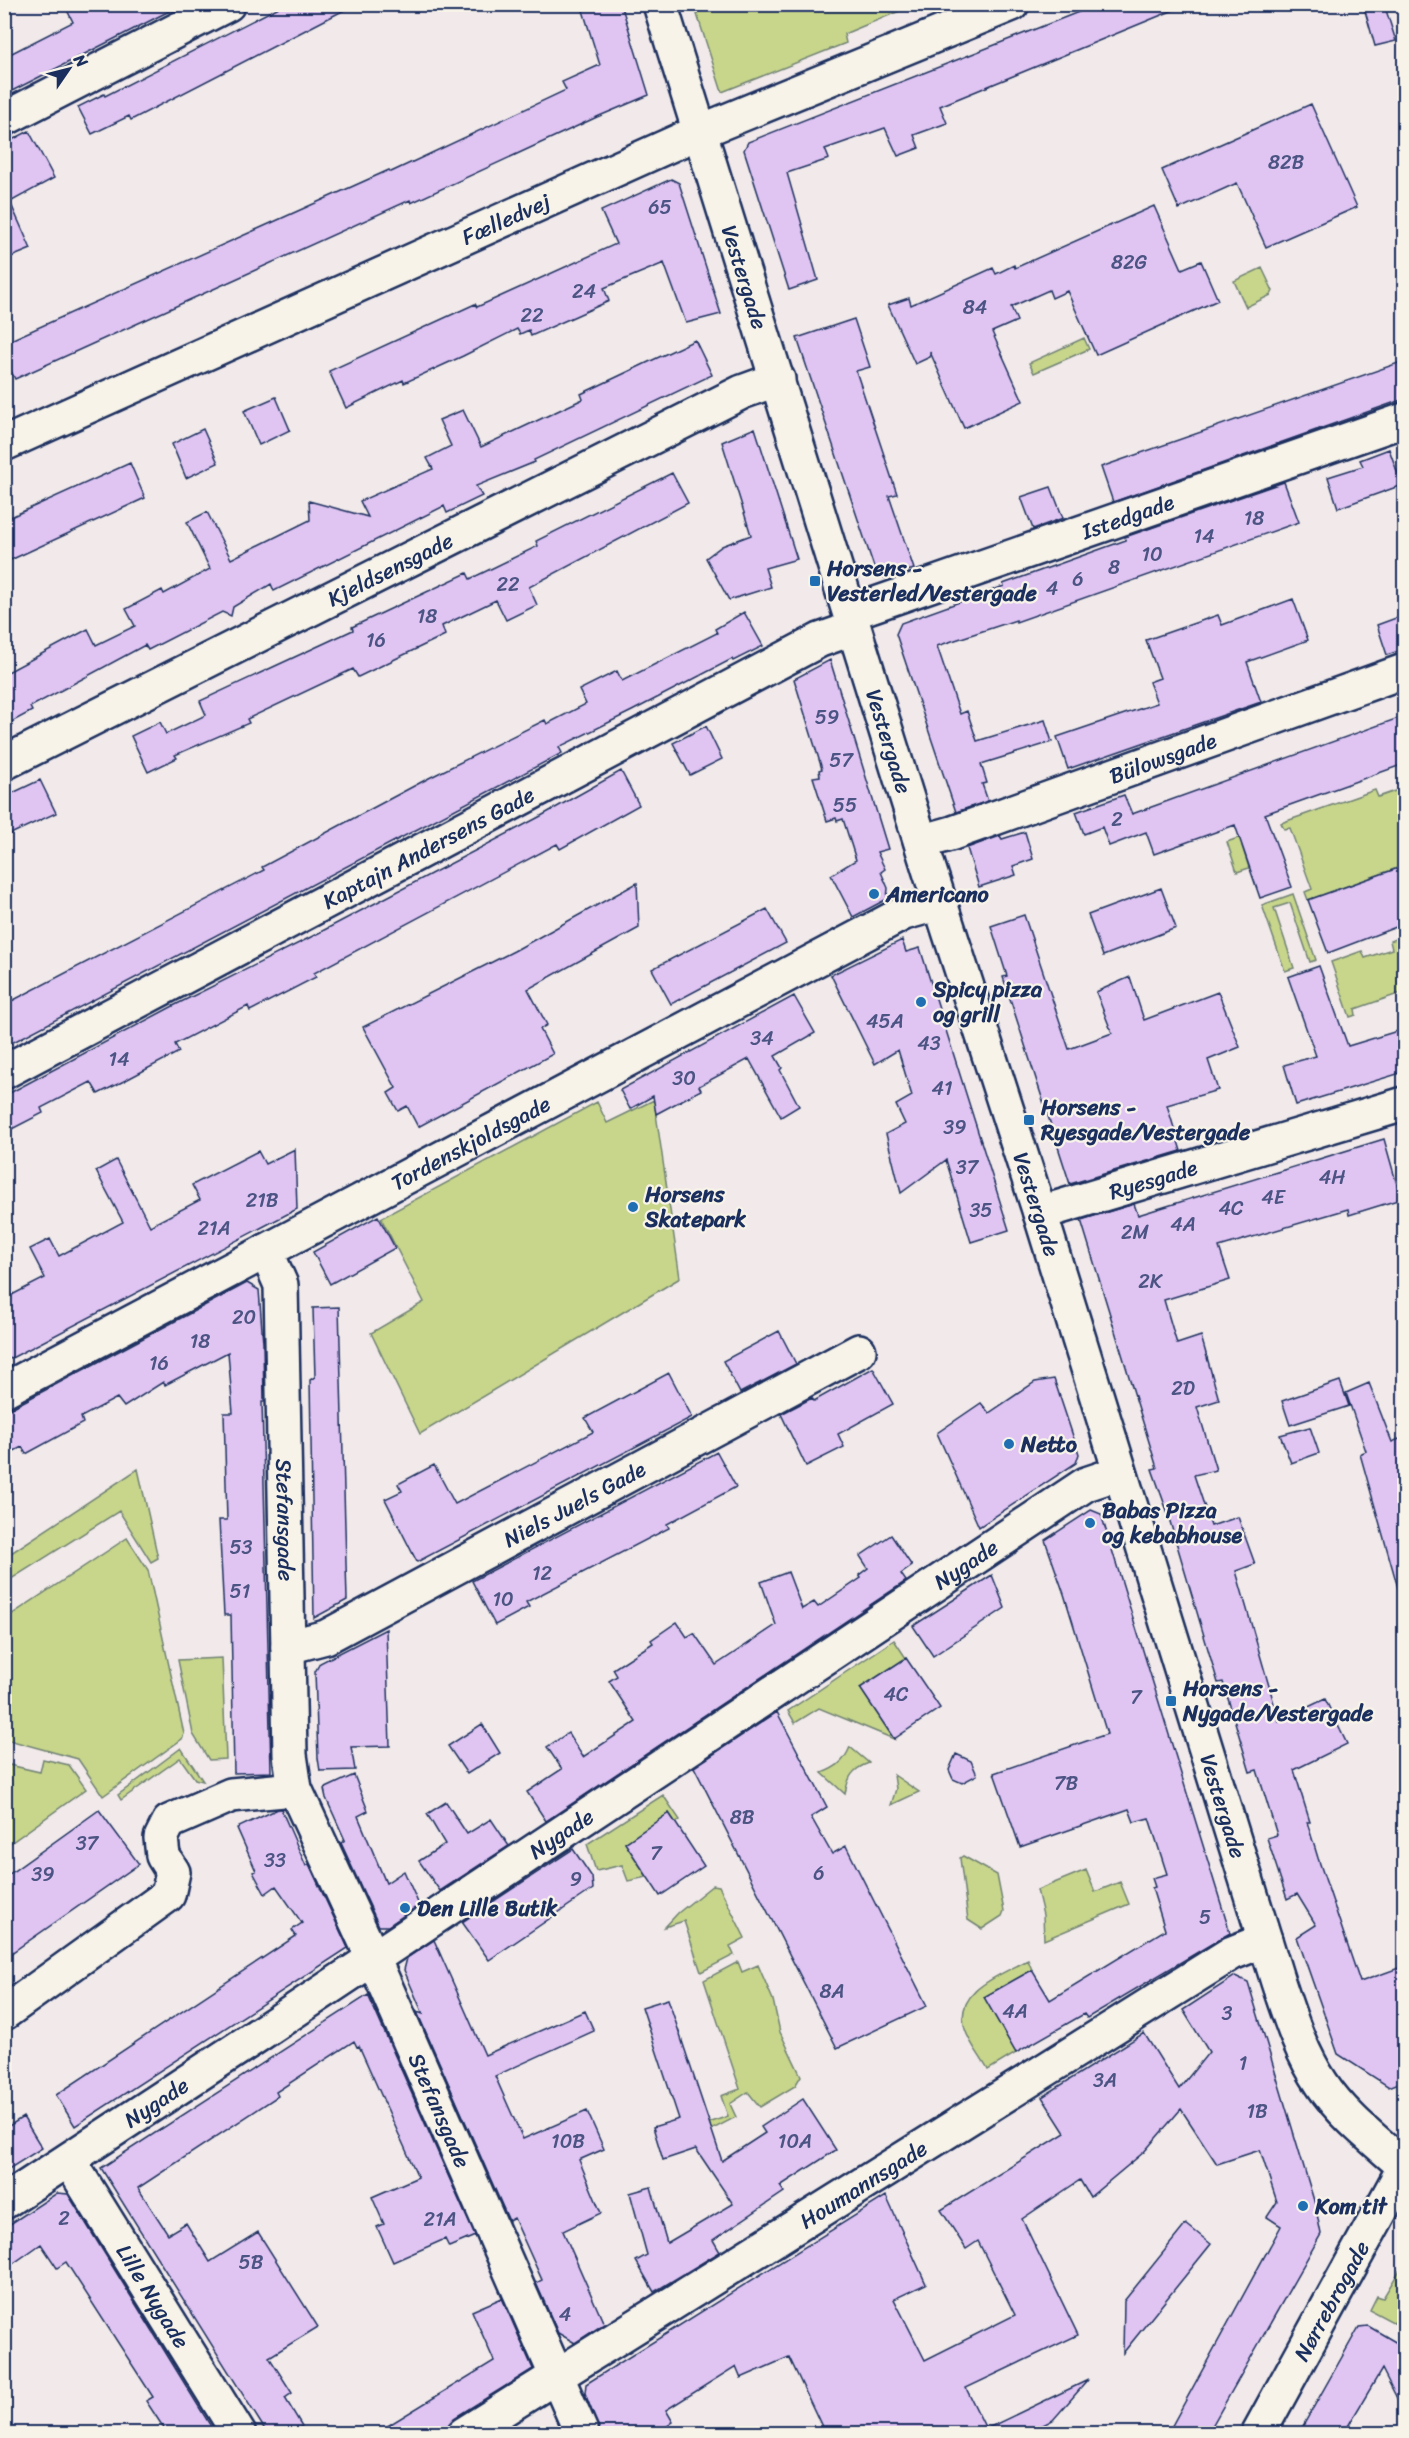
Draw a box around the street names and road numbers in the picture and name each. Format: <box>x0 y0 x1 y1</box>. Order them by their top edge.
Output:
street label: Fælledvej <box>455 182 558 256</box>
street label: Vestergade <box>710 220 779 335</box>
street label: Istedgade <box>1075 482 1180 551</box>
street label: Kjeldsensgade <box>320 521 460 618</box>
street label: Vestergade <box>854 684 923 799</box>
street label: Bülowsgade <box>1104 721 1222 795</box>
street label: Kaptajn Andersens Gade <box>315 775 542 920</box>
street label: Tordenskjoldsgade <box>384 1085 558 1202</box>
street label: Vestergade <box>1002 1147 1071 1261</box>
street label: Ryesgade <box>1104 1148 1203 1211</box>
street label: Niels Juels Gade <box>496 1450 653 1559</box>
street label: Stefansgade <box>264 1458 306 1581</box>
street label: Nygade <box>925 1528 1007 1601</box>
street label: Vestergade <box>1188 1749 1258 1863</box>
street label: Nygade <box>521 1798 602 1870</box>
street label: Stefansgade <box>397 2046 482 2174</box>
street label: Nygade <box>116 2066 197 2138</box>
street label: Houmannsgade <box>791 2129 935 2240</box>
street label: Nørrebrogade <box>1283 2233 1381 2369</box>
street label: Lille Nygade <box>105 2236 201 2357</box>

